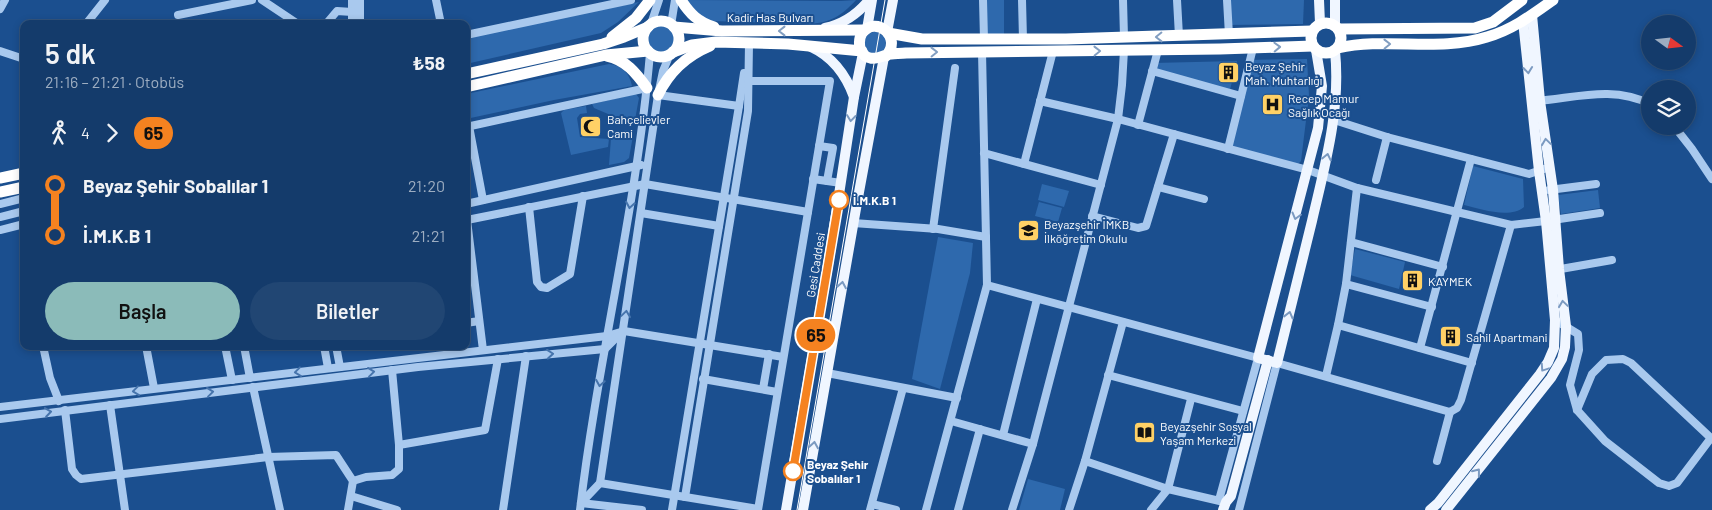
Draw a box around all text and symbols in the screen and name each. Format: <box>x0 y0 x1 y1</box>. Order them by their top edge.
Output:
street label: Kadir Has Bulvarı <box>727 10 813 24</box>
north arrow <box>1641 15 1696 70</box>
map controls <box>1641 15 1696 135</box>
one-way arrow <box>777 26 785 36</box>
one-way arrow <box>1154 31 1162 42</box>
text: 5 dk <box>45 36 96 70</box>
one-way arrow <box>1383 39 1391 49</box>
one-way arrow <box>1273 42 1281 53</box>
one-way arrow <box>1093 45 1101 56</box>
one-way arrow <box>931 47 939 57</box>
text: ₺58 <box>412 51 445 74</box>
place label: Beyaz Şehir Mah. Muhtarlığı <box>1245 59 1322 87</box>
building icon: Beyaz Şehir Mah. Muhtarlığı <box>1217 61 1241 85</box>
one-way arrow <box>1522 66 1533 74</box>
text: 21:16 – 21:21 · Otobüs <box>45 72 184 91</box>
button: layers <box>1641 80 1696 135</box>
place label: Recep Mamur Sağlık Ocağı <box>1288 91 1359 119</box>
hospital icon: Recep Mamur Sağlık Ocağı <box>1260 93 1284 117</box>
place label: Bahçelievler Cami <box>607 112 671 140</box>
mosque icon: Bahçelievler Cami <box>579 114 603 138</box>
one-way arrow <box>846 114 857 122</box>
icon: walk <box>45 119 73 147</box>
icon: forward <box>98 119 126 147</box>
text: 65 <box>144 122 163 144</box>
text: 4 <box>81 123 90 142</box>
one-way arrow <box>1541 138 1552 146</box>
one-way arrow <box>1321 153 1331 162</box>
text: Beyaz Şehir Sobalılar 1 <box>83 174 268 197</box>
text: 21:20 <box>408 176 445 195</box>
marker: İ.M.K.B 1 <box>829 190 849 210</box>
place label: İ.M.K.B 1 <box>853 193 896 207</box>
one-way arrow <box>625 201 635 210</box>
one-way arrow <box>1291 211 1302 220</box>
place label: Beyazşehir İMKB İlköğretim Okulu <box>1044 217 1129 245</box>
school or university icon: Beyazşehir İMKB İlköğretim Okulu <box>1016 219 1040 243</box>
text: İ.M.K.B 1 <box>83 224 151 247</box>
text: 21:21 <box>412 226 445 245</box>
street label: Gesi Caddesi <box>803 232 827 298</box>
building icon: KAYMEK <box>1400 269 1424 293</box>
place label: KAYMEK <box>1428 274 1473 288</box>
one-way arrow <box>837 280 847 289</box>
button: Başla <box>45 282 240 340</box>
button: Biletler <box>250 282 445 340</box>
one-way arrow <box>1559 299 1569 308</box>
one-way arrow <box>620 309 631 317</box>
one-way arrow <box>1283 311 1294 320</box>
line badge: 65 <box>794 319 838 351</box>
text: 65 <box>806 324 826 346</box>
building icon: Sahil Apartmani <box>1438 325 1462 349</box>
place label: Sahil Apartmani <box>1466 330 1547 344</box>
one-way arrow <box>546 349 554 360</box>
one-way arrow <box>1541 362 1550 372</box>
one-way arrow <box>293 366 301 377</box>
one-way arrow <box>367 367 375 378</box>
one-way arrow <box>595 379 605 387</box>
one-way arrow <box>132 385 140 396</box>
one-way arrow <box>206 387 214 398</box>
one-way arrow <box>45 407 53 418</box>
place label: Beyazşehir Sosyal Yaşam Merkezi <box>1160 419 1252 447</box>
library icon: Beyazşehir Sosyal Yaşam Merkezi <box>1132 421 1156 445</box>
one-way arrow <box>809 440 819 449</box>
place label: Beyaz Şehir Sobalılar 1 <box>807 457 869 485</box>
marker: Beyaz Şehir Sobalılar 1 <box>783 461 803 481</box>
one-way arrow <box>1471 469 1479 478</box>

